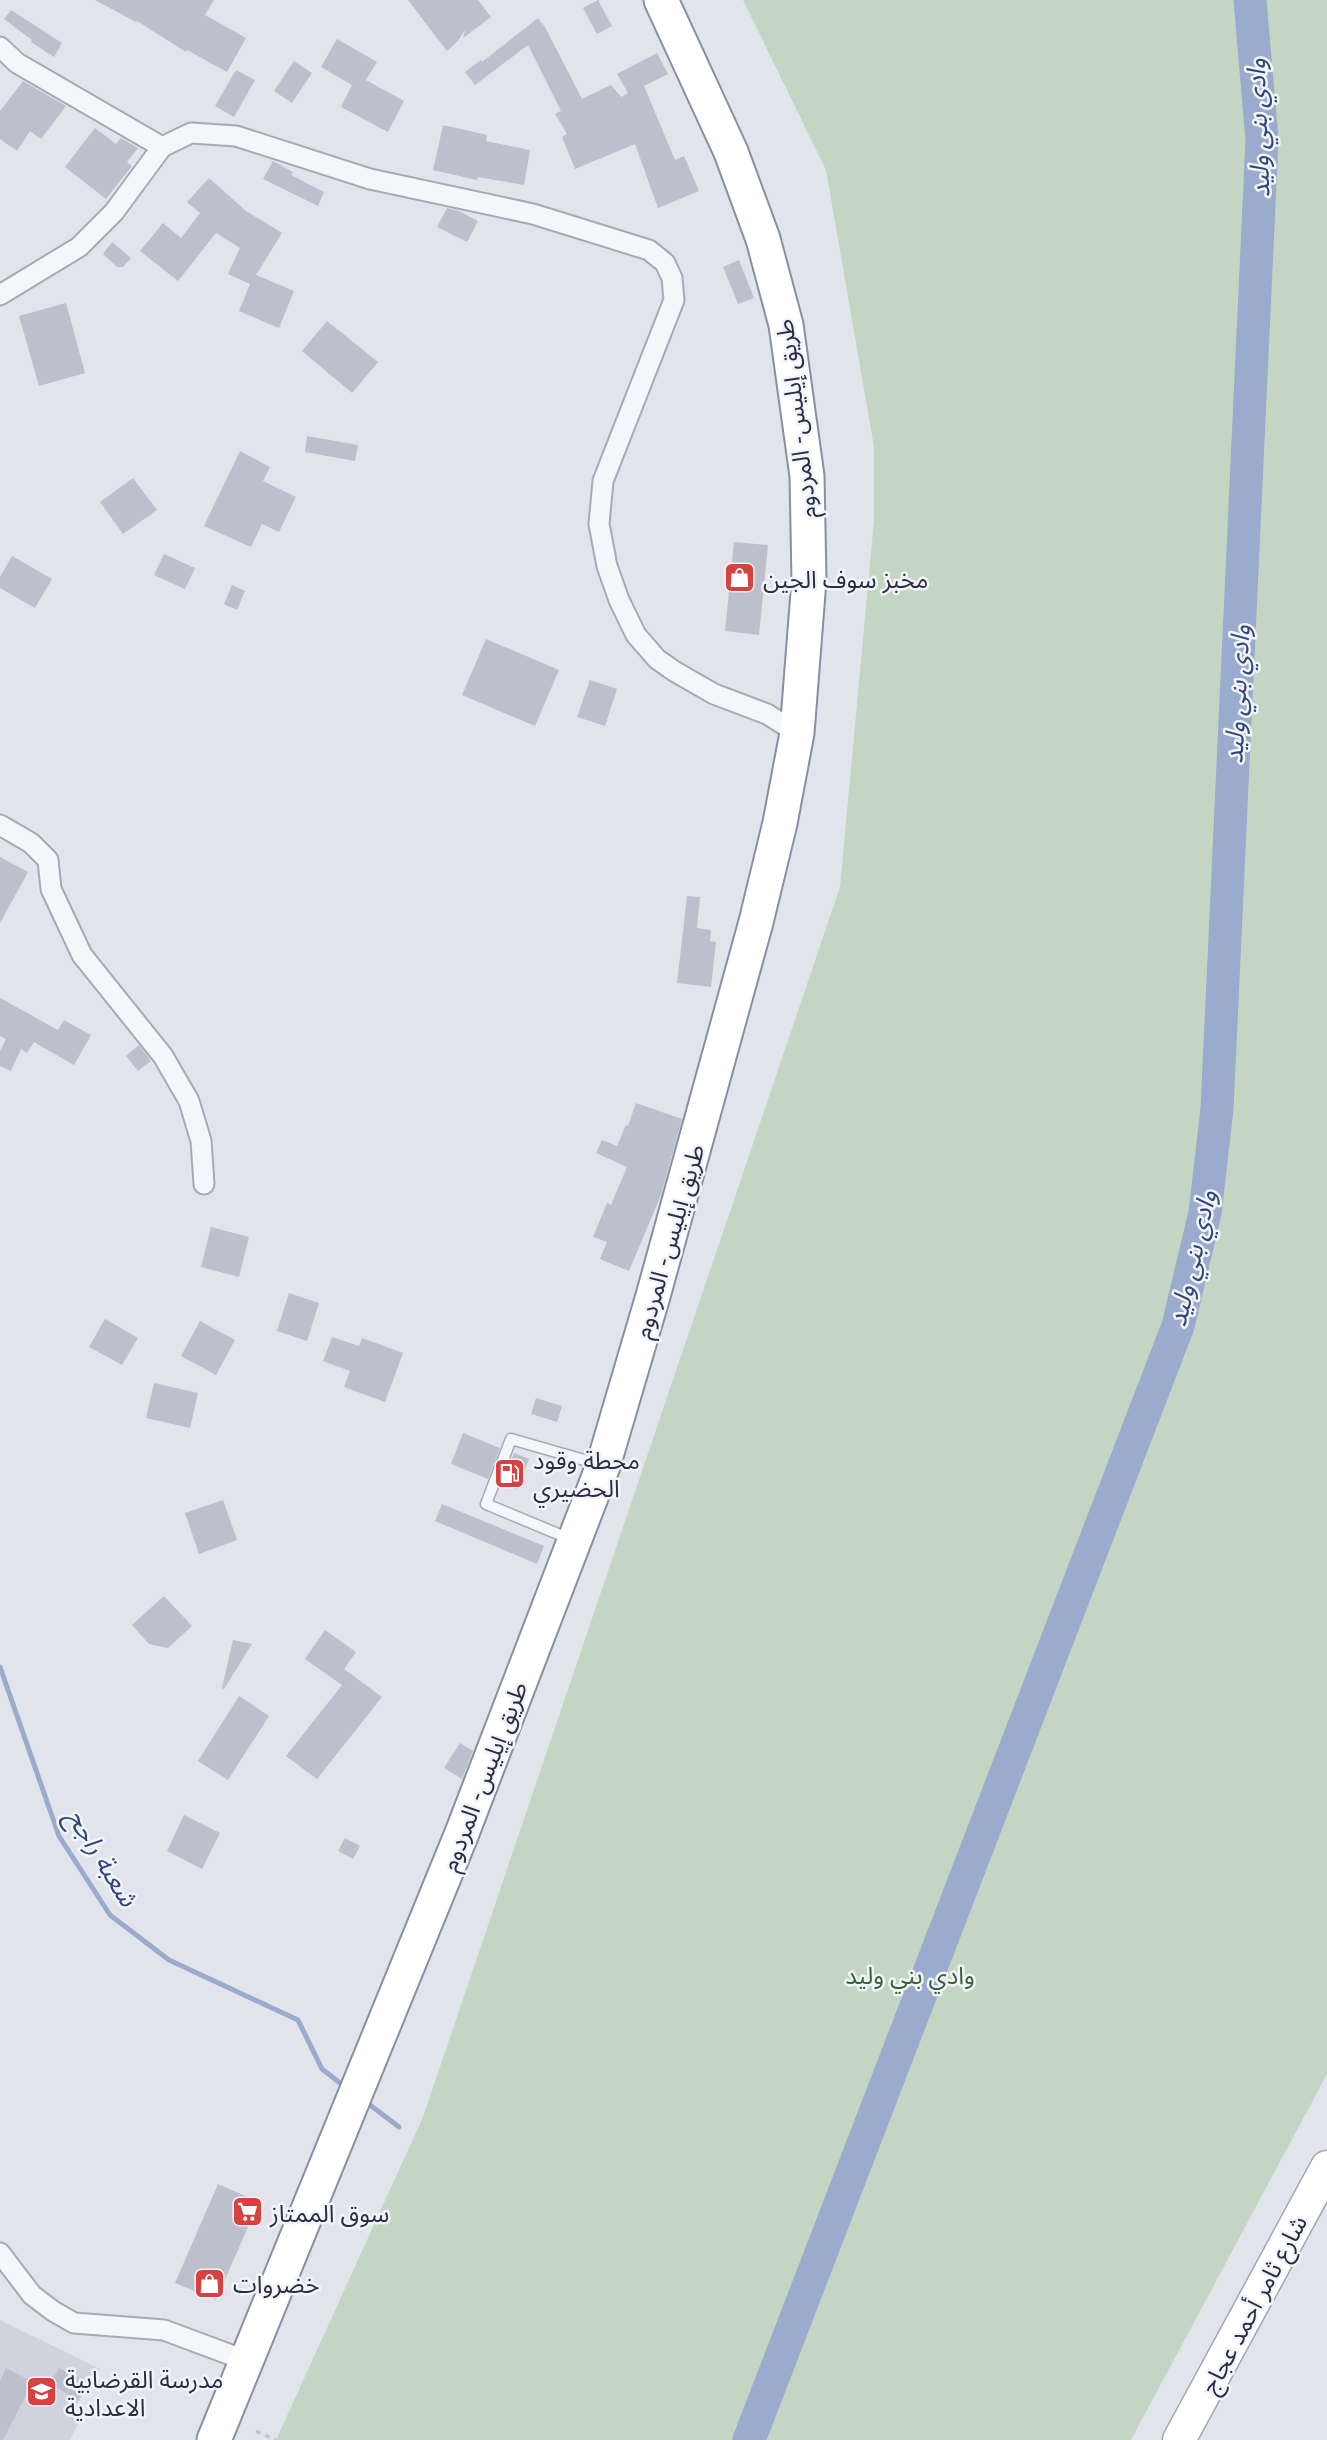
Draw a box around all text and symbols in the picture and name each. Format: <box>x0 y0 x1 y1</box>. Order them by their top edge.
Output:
water label: وادي بني وليد <box>1239 57 1280 198</box>
street label: طريق إيليس- المردوم <box>768 317 827 520</box>
shop icon: مخبز سوف الجين <box>723 561 757 595</box>
place label: مخبز سوف الجين <box>763 564 928 594</box>
water label: وادي بني وليد <box>1216 623 1261 765</box>
street label: طريق إيليس- المردوم <box>626 1141 714 1343</box>
water label: وادي بني وليد <box>1160 1186 1227 1331</box>
place label: محطة وقود الحضيري <box>533 1445 640 1507</box>
fuel station icon: محطة وقود الحضيري <box>493 1456 527 1490</box>
street label: طريق إيليس- المردوم <box>434 1677 537 1877</box>
water label: شعبة راجح <box>56 1802 146 1915</box>
park label: وادي بني وليد <box>845 1960 975 1994</box>
supermarket icon: سوق الممتاز <box>230 2195 264 2229</box>
place label: سوق الممتاز <box>269 2198 389 2228</box>
street label: شارع ثامر أحمد عجاج <box>1194 2210 1316 2400</box>
shop icon: خضروات <box>193 2266 227 2300</box>
place label: خضروات <box>233 2269 320 2299</box>
place label: مدرسة القرضابية الاعدادية <box>65 2364 223 2421</box>
school or university icon: مدرسة القرضابية الاعدادية <box>25 2375 59 2409</box>

